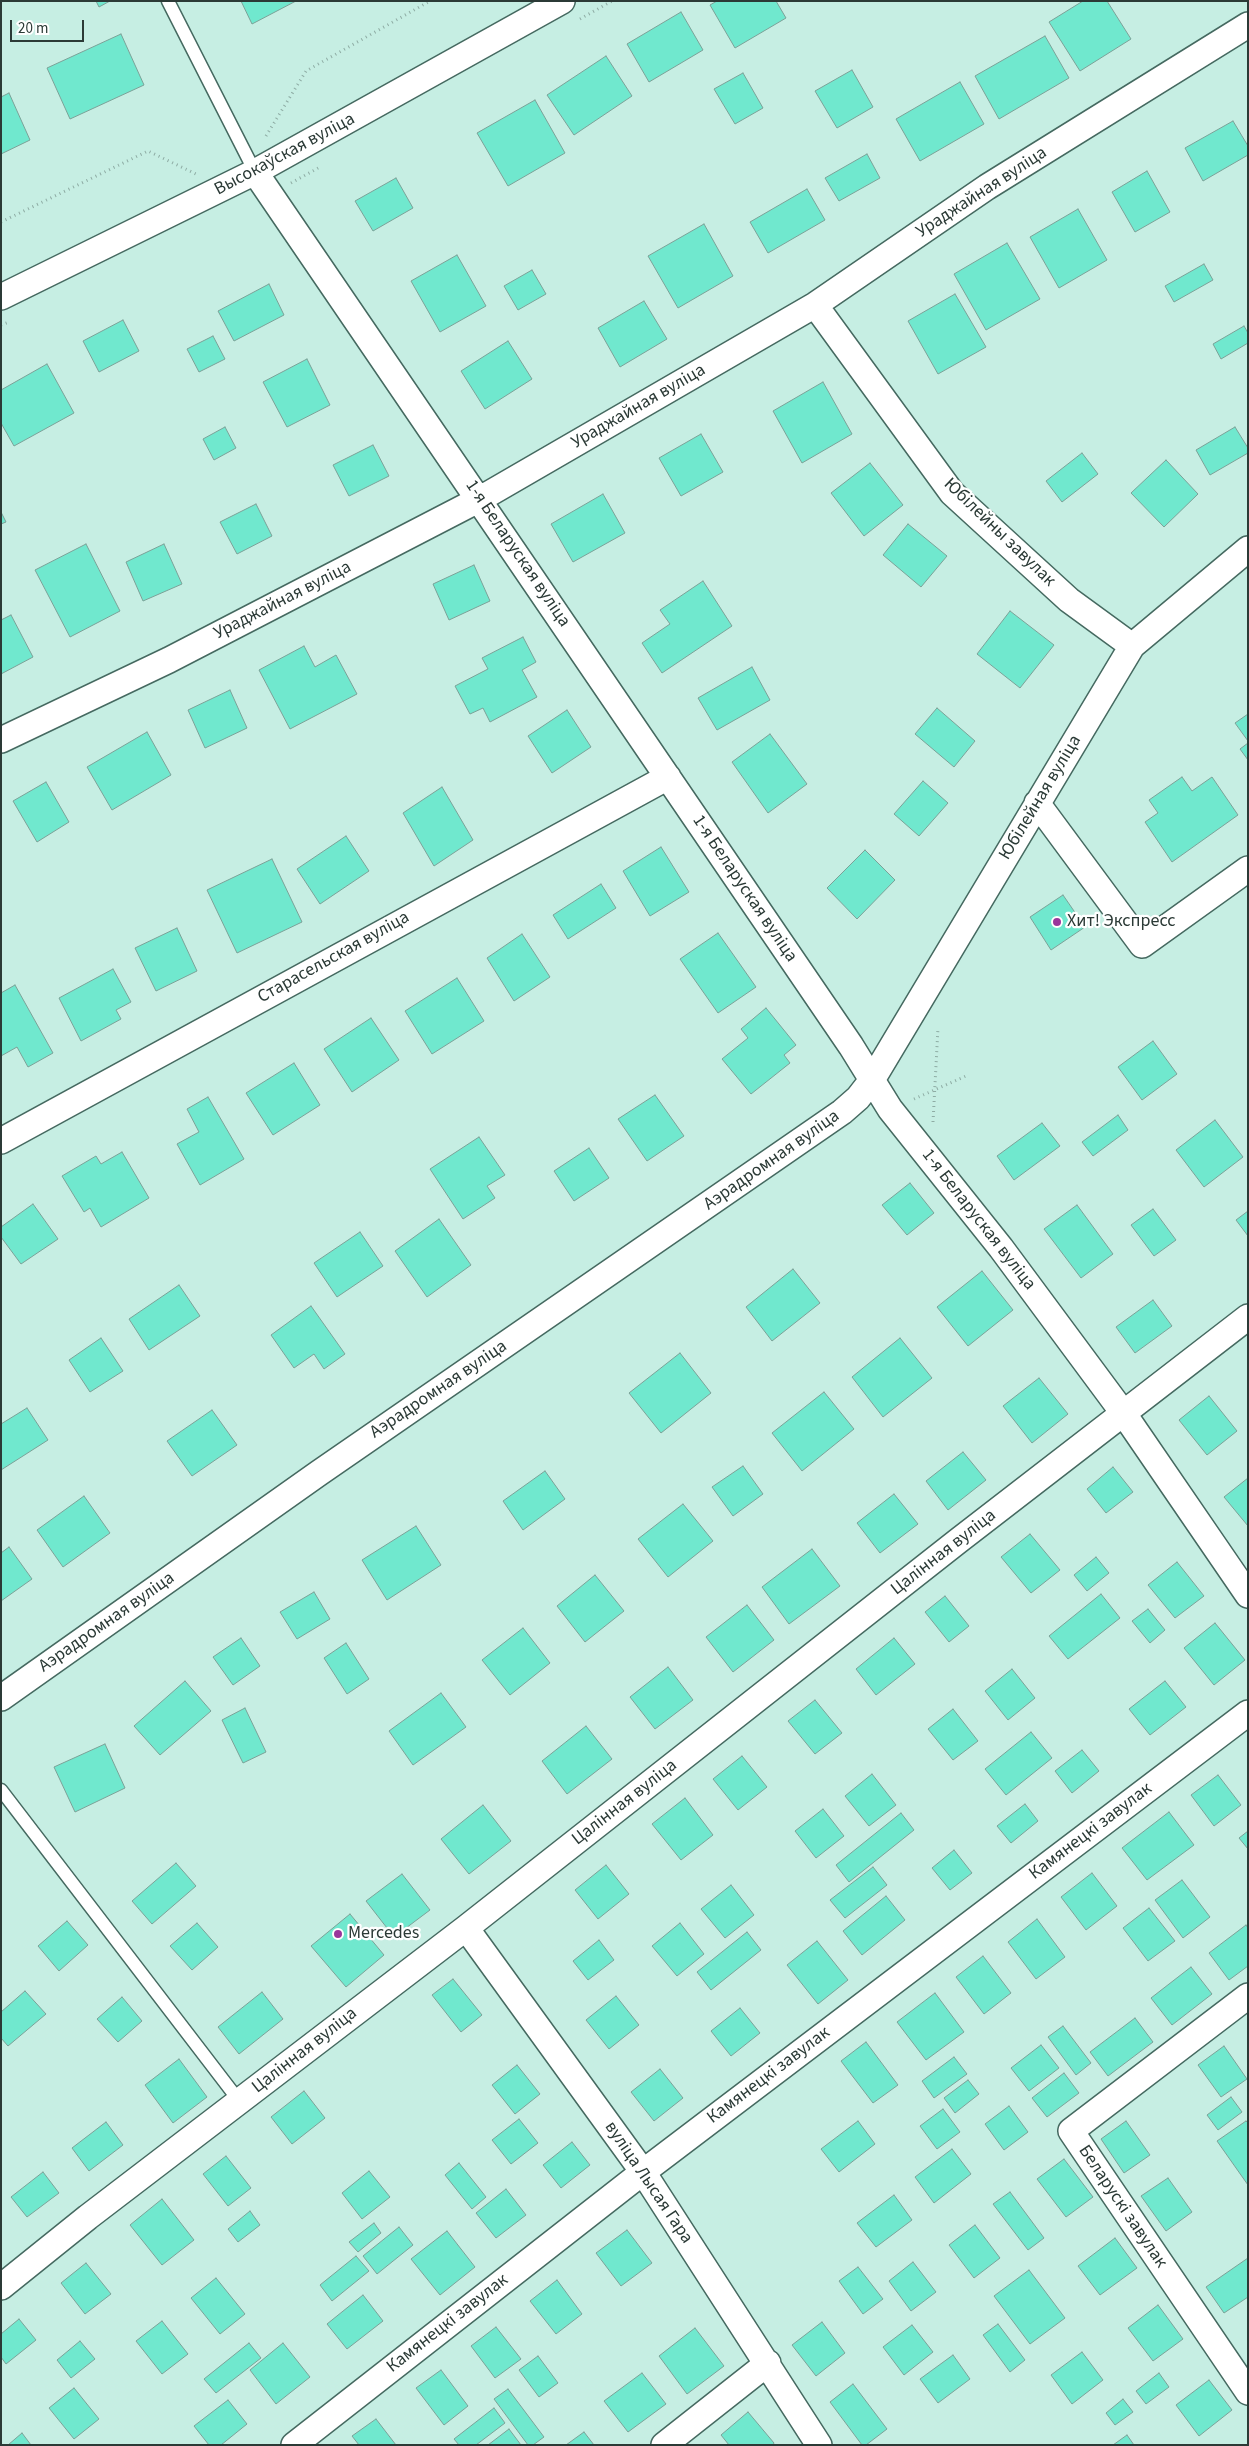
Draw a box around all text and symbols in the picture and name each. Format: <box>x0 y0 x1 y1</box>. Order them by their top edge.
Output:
scale bar <box>12 10 86 42</box>
text: 20 m <box>18 18 48 39</box>
street label: Высокаўская вуліца <box>211 109 359 201</box>
street label: Ураджайная вуліца <box>913 143 1051 243</box>
street label: Ураджайная вуліца <box>568 360 710 454</box>
street label: Юбілейны завулак <box>939 474 1059 592</box>
street label: 1-я Беларуская вуліца <box>460 476 574 632</box>
street label: Ураджайная вуліца <box>211 557 355 645</box>
street label: Юбілейная вуліца <box>995 732 1087 864</box>
street label: 1-я Беларуская вуліца <box>687 811 801 967</box>
street label: Старасельская вуліца <box>254 907 414 1009</box>
place label: Хит! Экспресс <box>1067 911 1175 933</box>
marker: Хит! Экспресс <box>1051 916 1063 928</box>
street label: Аэрадромная вуліца <box>700 1106 844 1216</box>
street label: 1-я Беларуская вуліца <box>916 1145 1040 1295</box>
street label: Аэрадромная вуліца <box>366 1336 512 1444</box>
street label: Цалінная вуліца <box>887 1505 1001 1601</box>
street label: Аэрадромная вуліца <box>35 1568 179 1678</box>
street label: Цалінная вуліца <box>568 1755 682 1851</box>
street label: Камянецкі завулак <box>1025 1779 1157 1885</box>
place label: Mercedes <box>348 1923 419 1945</box>
marker: Mercedes <box>332 1928 344 1940</box>
street label: Цалінная вуліца <box>248 2003 362 2099</box>
street label: Камянецкі завулак <box>703 2023 835 2129</box>
street label: вуліца Лысая Гара <box>599 2118 697 2248</box>
street label: Беларускі завулак <box>1073 2141 1171 2273</box>
street label: Камянецкі завулак <box>383 2270 513 2378</box>

